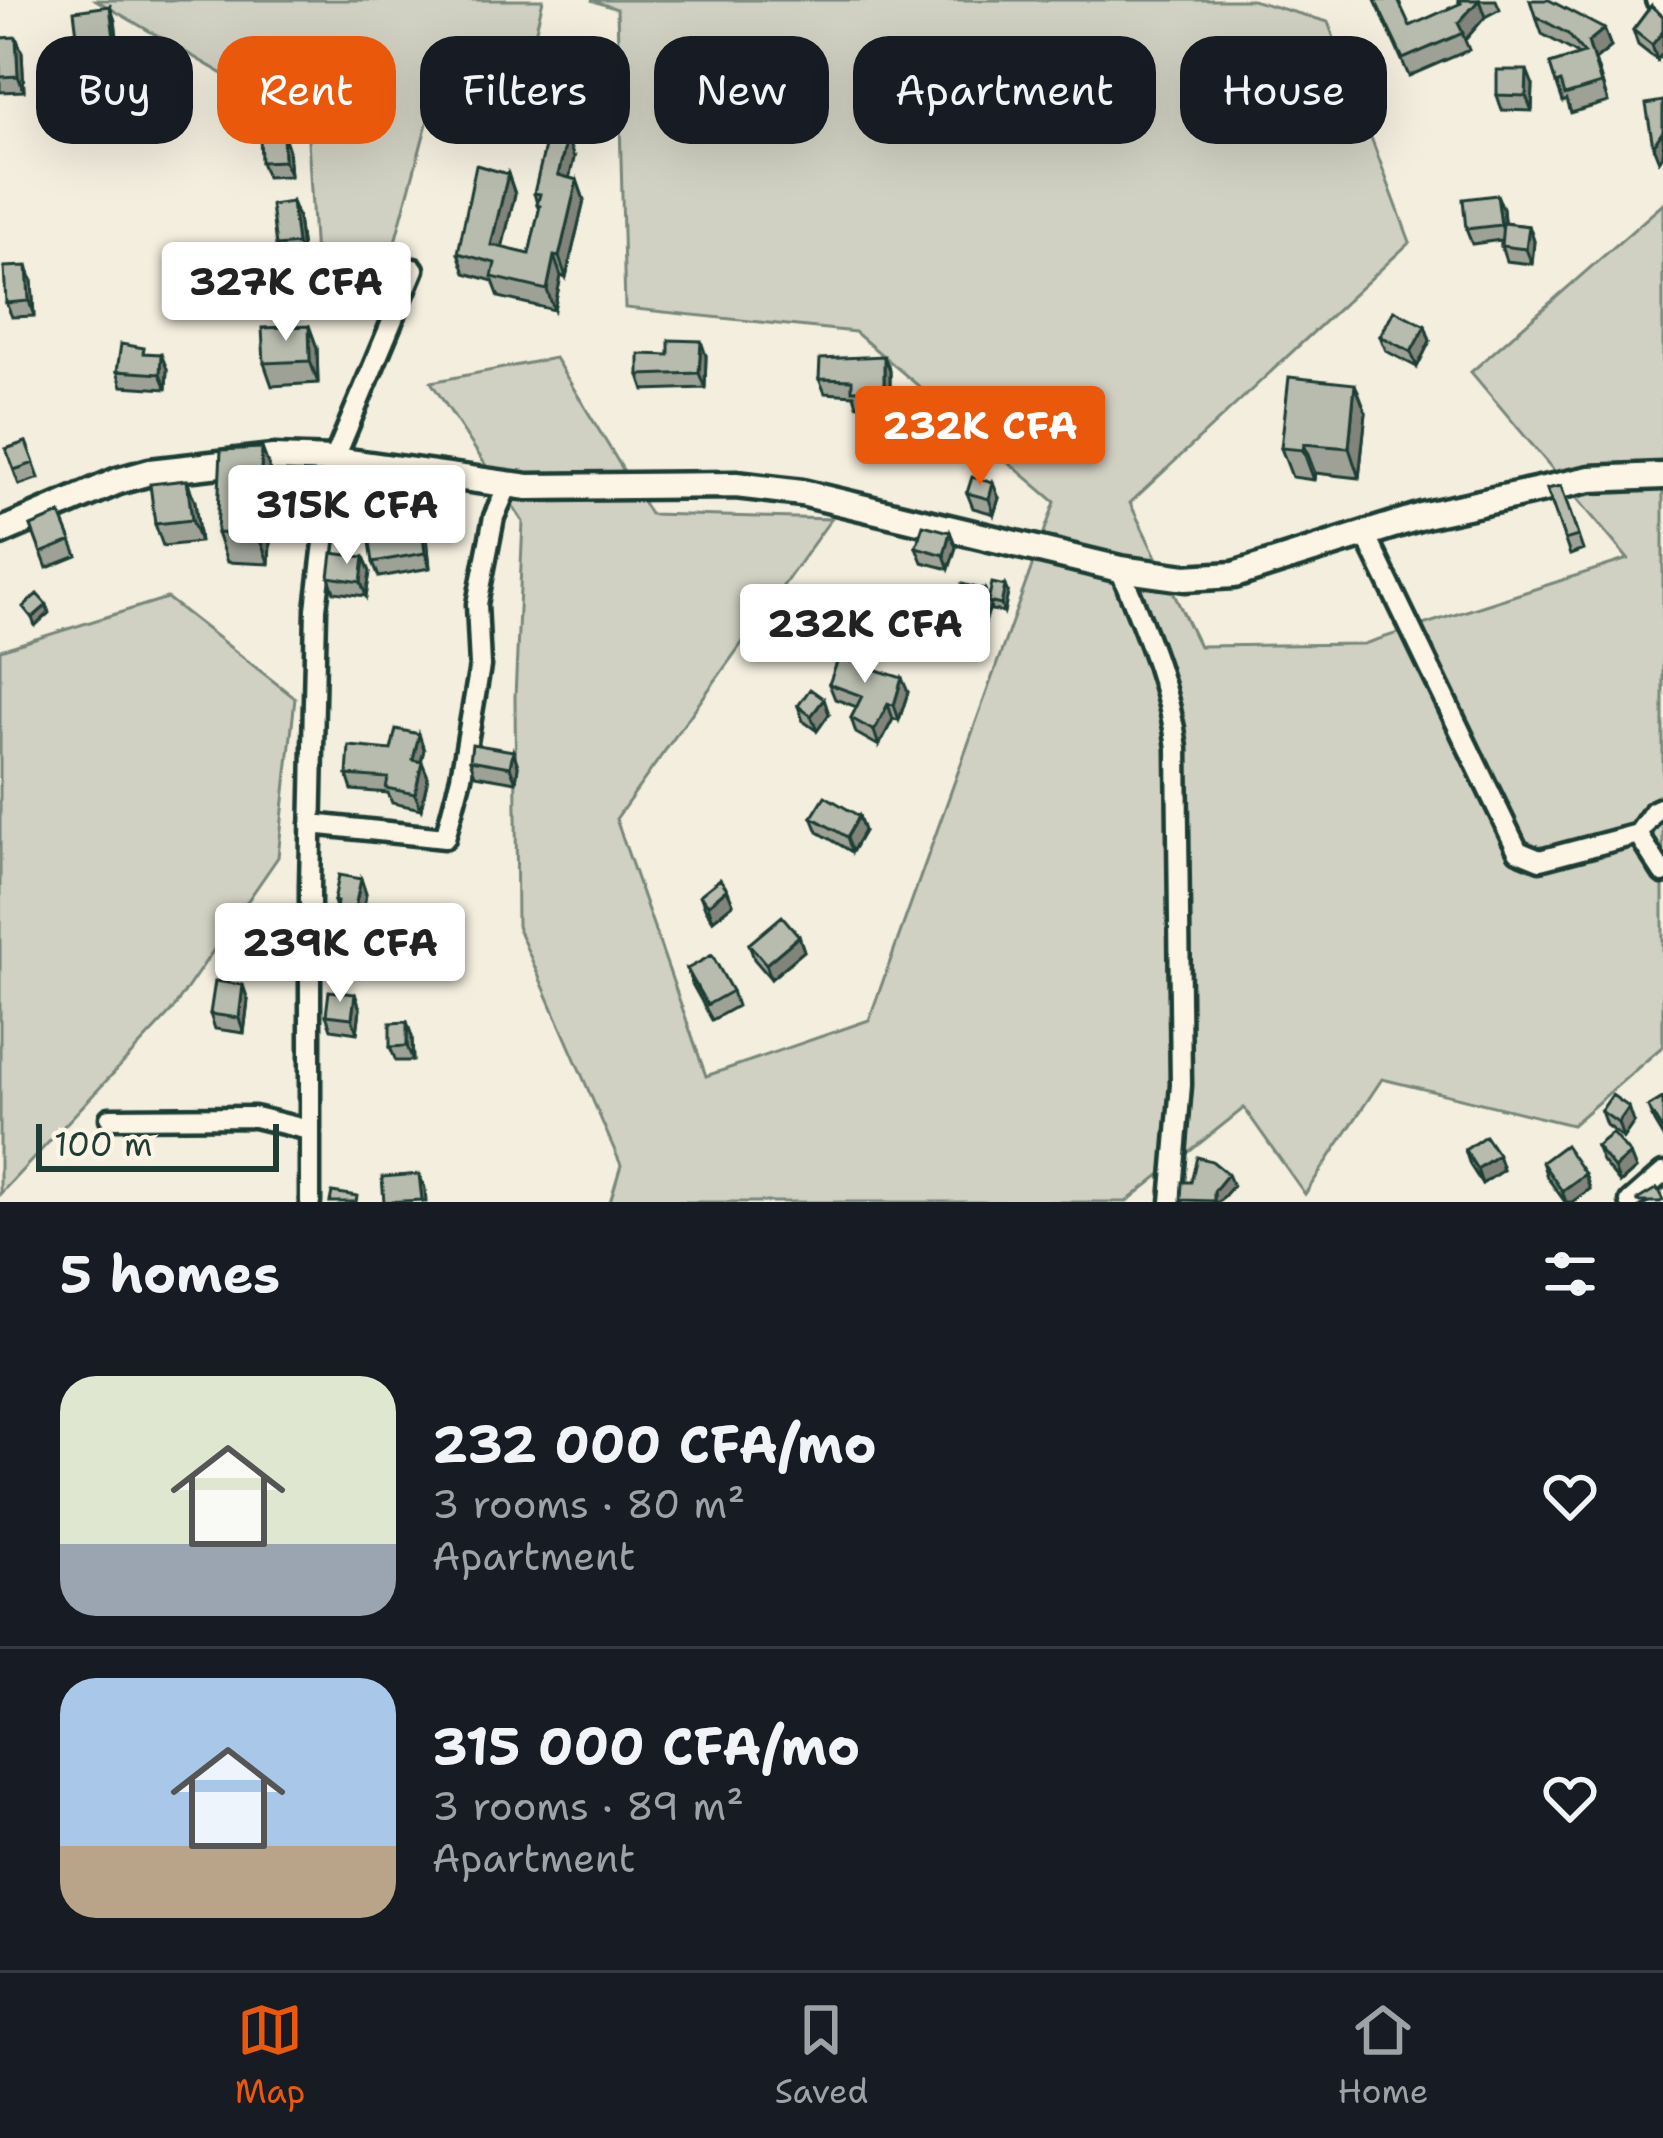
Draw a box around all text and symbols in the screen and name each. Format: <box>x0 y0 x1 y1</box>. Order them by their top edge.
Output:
chip: Buy <box>36 36 193 144</box>
chip: Rent <box>217 36 396 144</box>
chip: Filters <box>420 36 630 144</box>
chip: New <box>654 36 829 144</box>
chip: Apartment <box>853 36 1156 144</box>
chip: House <box>1180 36 1387 144</box>
pin: 327K CFA <box>162 242 410 344</box>
text: 327K CFA <box>189 255 383 307</box>
pin: 232K CFA <box>856 386 1104 488</box>
text: 232K CFA <box>882 399 1078 451</box>
pin: 315K CFA <box>223 465 471 567</box>
text: 315K CFA <box>255 478 439 530</box>
pin: 232K CFA <box>741 584 989 686</box>
text: 232K CFA <box>767 597 963 649</box>
pin: 239K CFA <box>216 903 464 1005</box>
text: 239K CFA <box>242 916 438 968</box>
scale bar <box>36 1118 279 1171</box>
text: 100 m <box>54 1122 153 1167</box>
text: 5 homes <box>60 1240 280 1308</box>
icon: filters <box>1537 1241 1603 1307</box>
text: 232 000 CFA/mo <box>432 1410 877 1478</box>
icon: home <box>156 1424 300 1568</box>
icon: heart <box>1537 1463 1603 1529</box>
text: 3 rooms · 80 m² <box>432 1478 745 1530</box>
text: Apartment <box>432 1530 635 1582</box>
text: 315 000 CFA/mo <box>432 1712 860 1780</box>
icon: home <box>156 1726 300 1870</box>
icon: heart <box>1537 1765 1603 1831</box>
text: 3 rooms · 89 m² <box>432 1780 744 1832</box>
text: Apartment <box>432 1832 635 1884</box>
tab: Map <box>235 1997 305 2114</box>
tab: Saved <box>775 1997 868 2114</box>
tab: Home <box>1338 1997 1428 2114</box>

